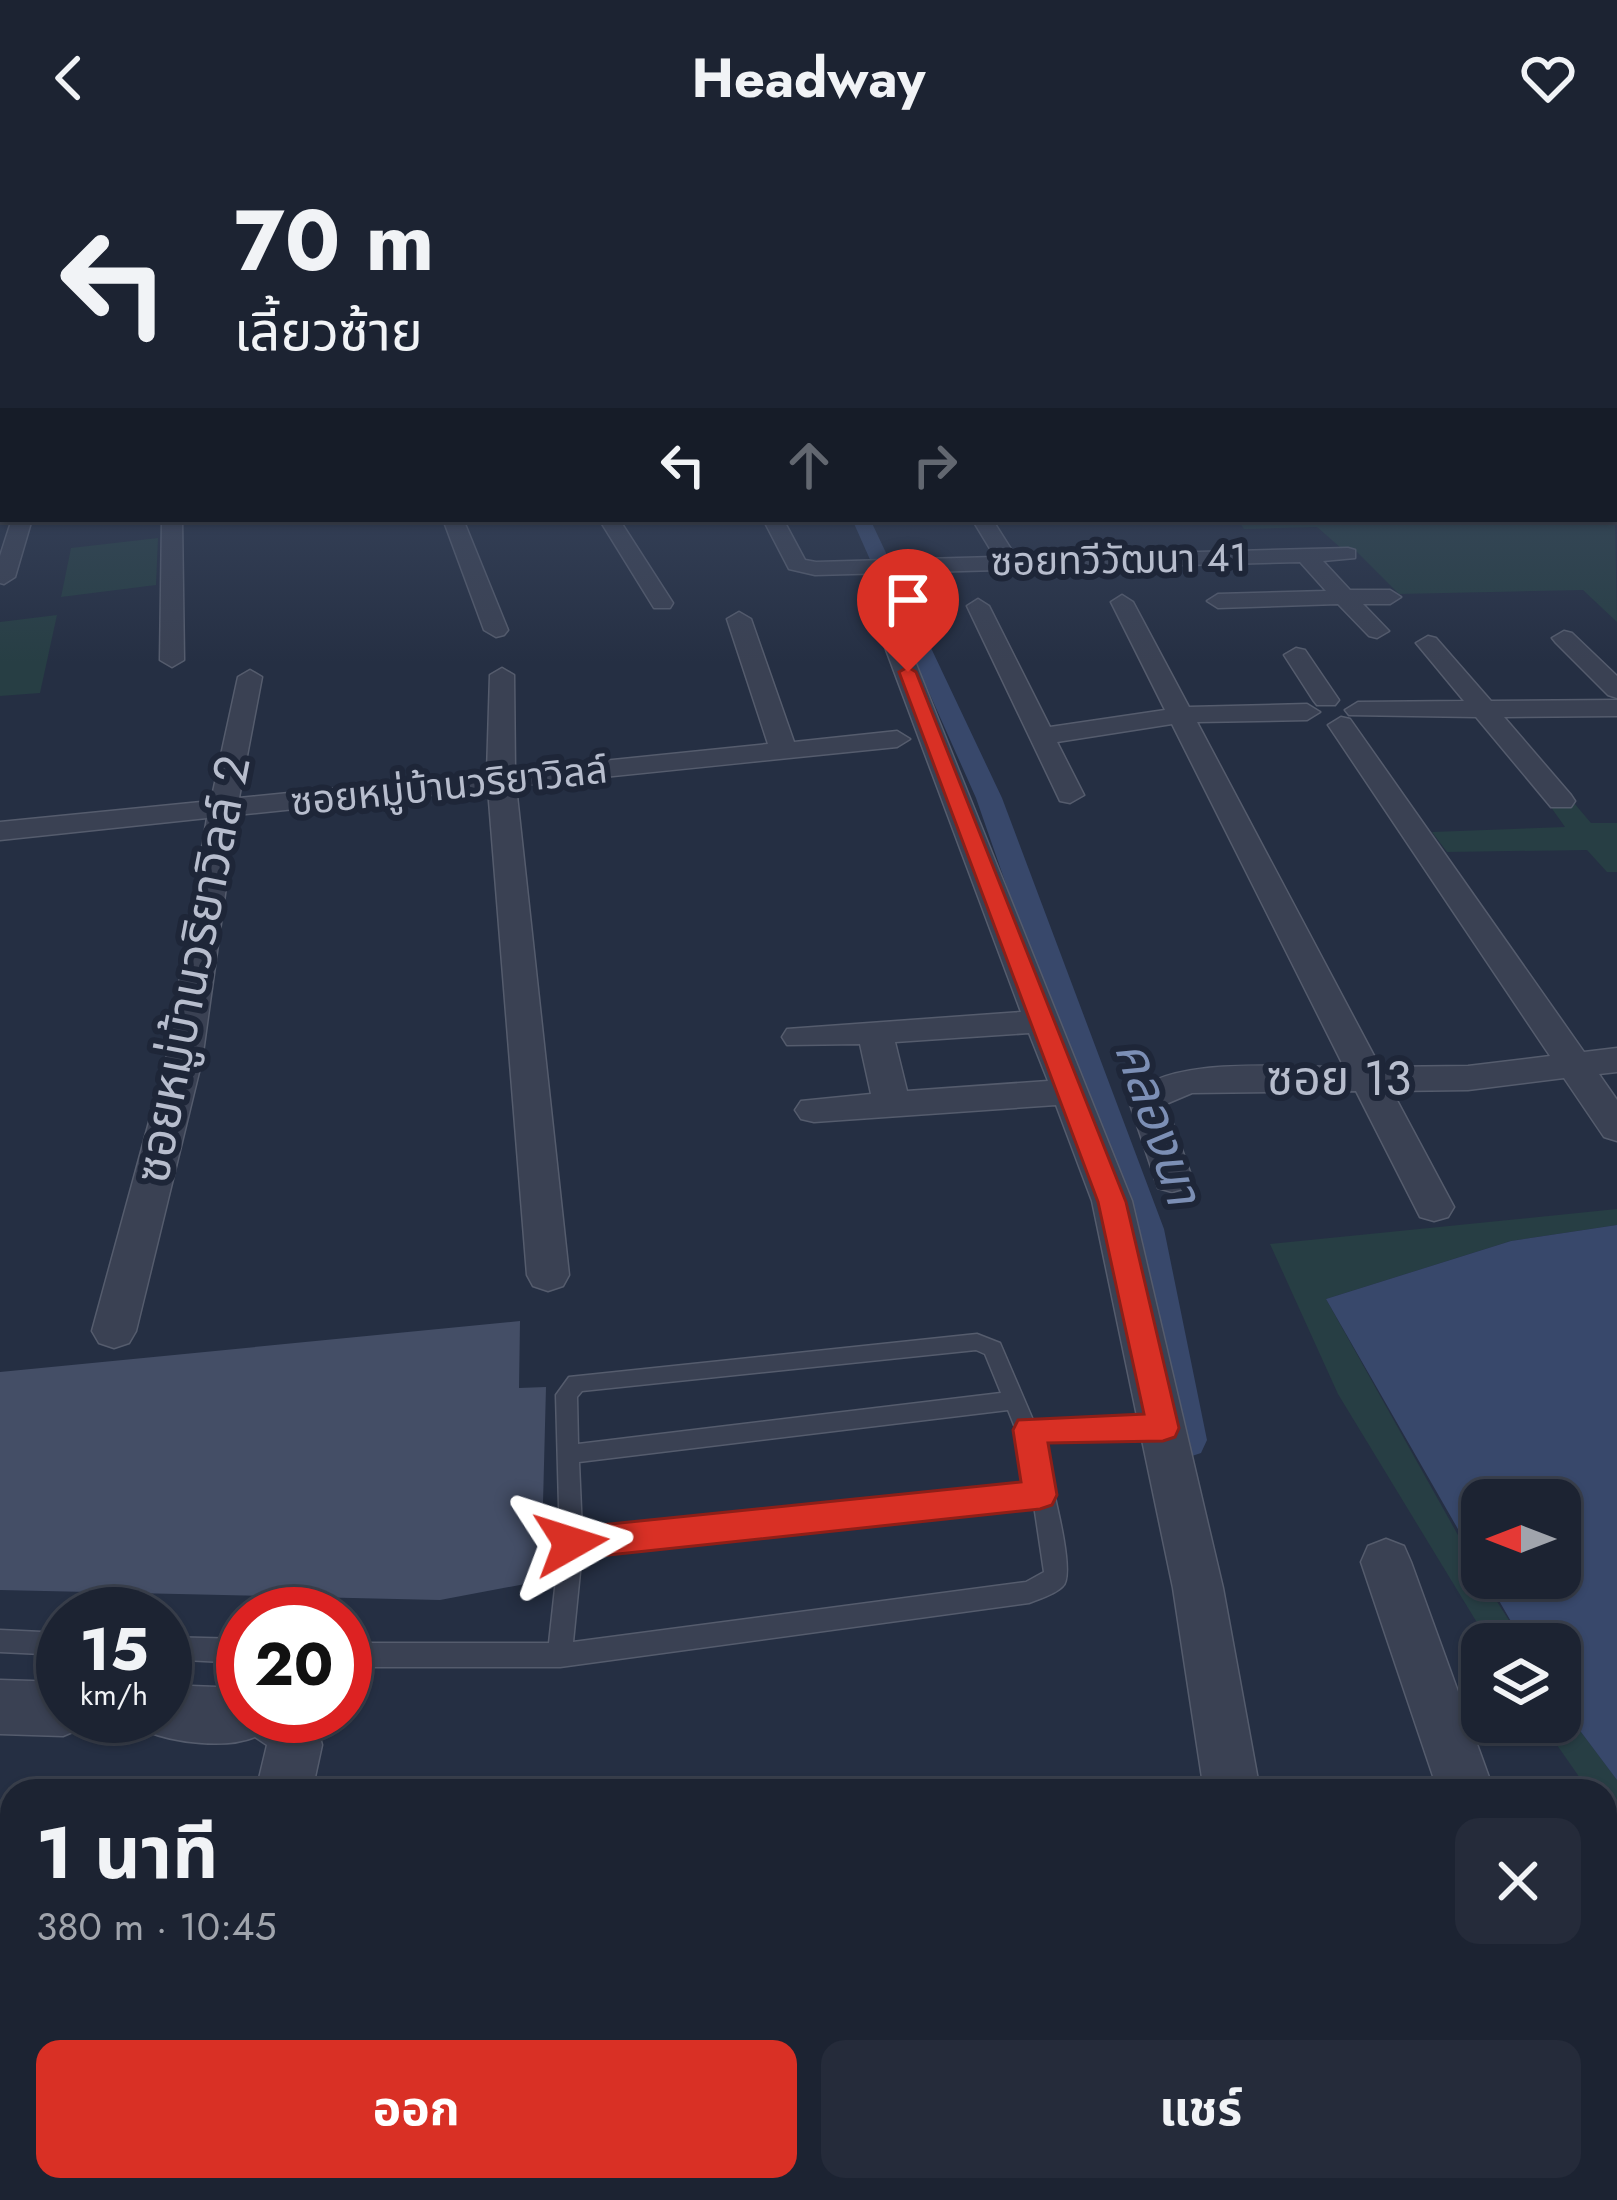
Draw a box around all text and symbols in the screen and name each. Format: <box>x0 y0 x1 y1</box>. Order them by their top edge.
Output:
text: Headway <box>692 39 925 117</box>
icon: back <box>36 45 102 111</box>
icon: heart <box>1515 45 1581 111</box>
text: 70 m <box>234 180 434 302</box>
icon: left <box>36 204 192 360</box>
text: เลี้ยวซ้าย <box>234 292 423 370</box>
icon: left <box>650 432 716 498</box>
icon: ahead <box>776 432 842 498</box>
icon: right <box>902 432 968 498</box>
street label: ซอยทวีวัฒนา 41 <box>990 529 1248 590</box>
pin <box>857 549 959 672</box>
icon: arrive <box>875 567 941 633</box>
street label: ซอยหมู่บ้านวริยาวิลล์ <box>288 741 610 830</box>
street label: ซอยหมู่บ้านวริยาวิลล์ 2 <box>117 750 268 1188</box>
water label: คลองนา <box>1096 1030 1222 1216</box>
street label: ซอย 13 <box>1267 1044 1411 1113</box>
north arrow <box>1461 1479 1581 1599</box>
map controls <box>1461 1479 1581 1743</box>
position arrow <box>508 1480 634 1606</box>
speed limit sign: 20 <box>216 1587 372 1743</box>
text: 15 <box>79 1606 149 1693</box>
button: layers <box>1461 1623 1581 1743</box>
text: km/h <box>80 1673 148 1716</box>
text: 1 นาที <box>36 1801 218 1905</box>
button: close <box>1455 1818 1581 1944</box>
text: 380 m · 10:45 <box>36 1898 277 1955</box>
button: ออก <box>36 2040 797 2178</box>
button: แชร์ <box>821 2040 1581 2178</box>

